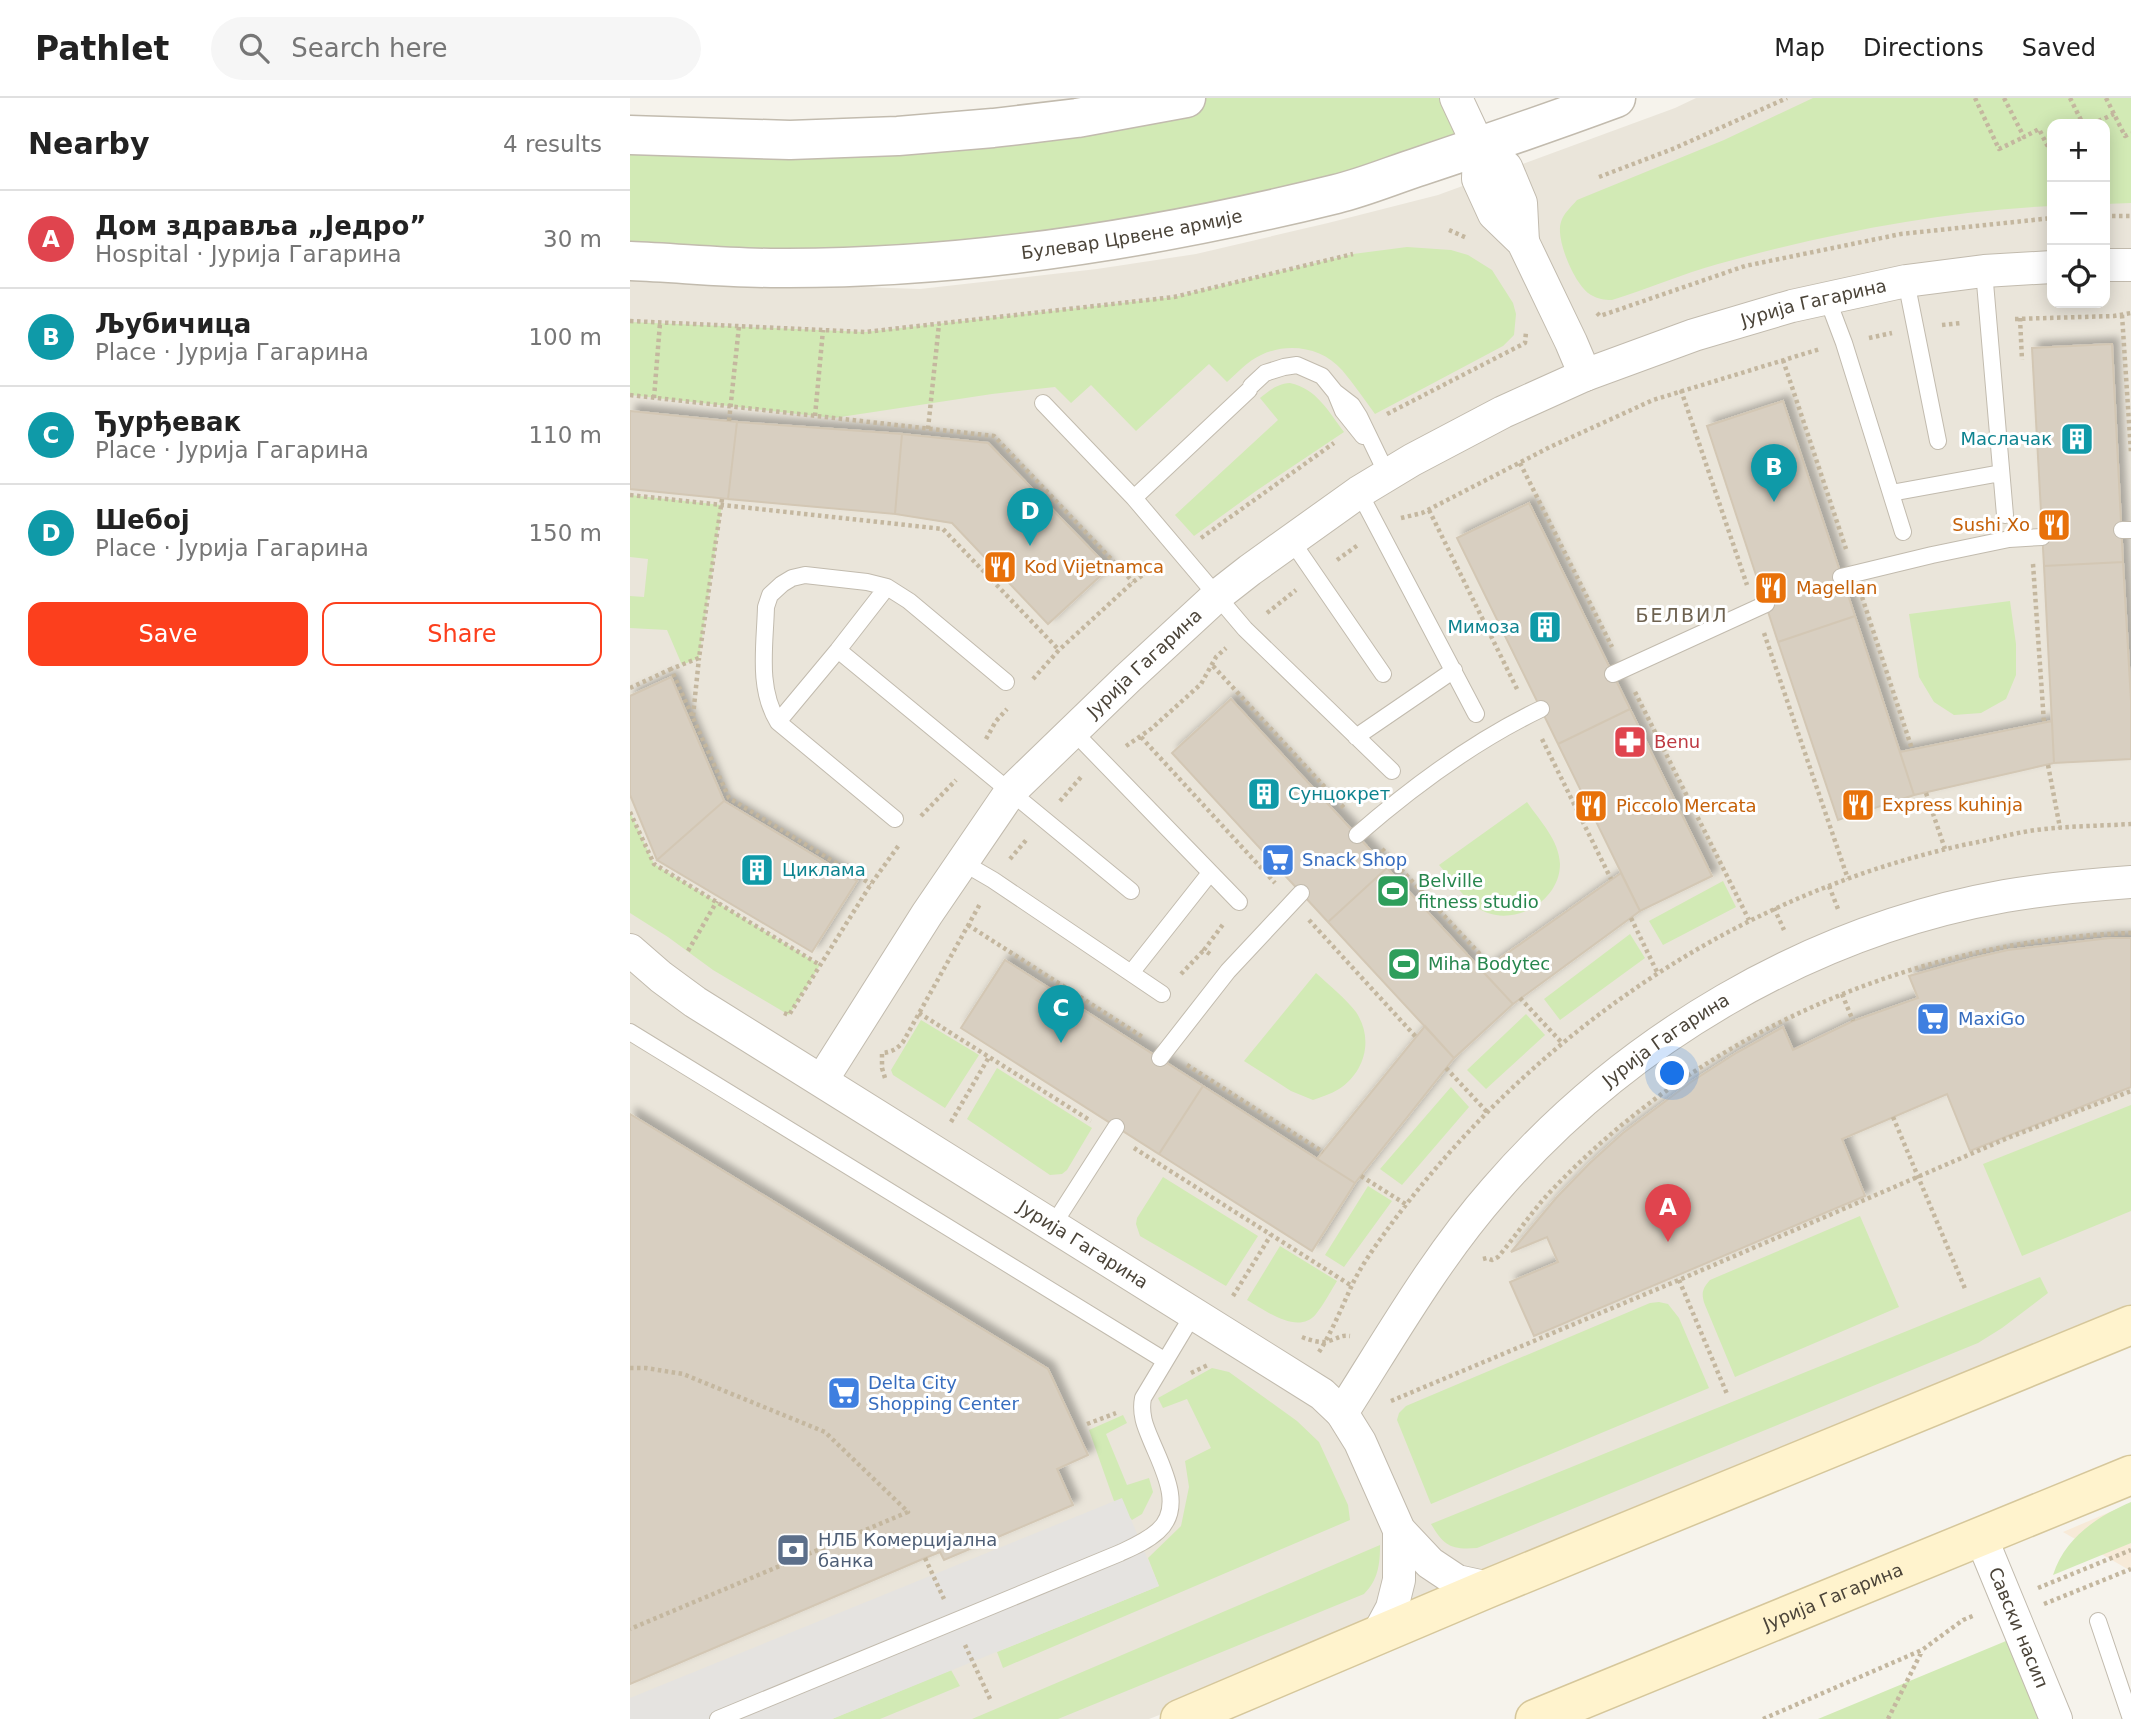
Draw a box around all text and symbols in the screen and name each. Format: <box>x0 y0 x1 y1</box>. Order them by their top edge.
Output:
search box <box>211 17 701 80</box>
text: Pathlet <box>35 29 169 68</box>
icon: search <box>235 29 273 67</box>
text: Search here <box>291 33 448 63</box>
text: Map <box>1774 34 1825 62</box>
text: Directions <box>1863 34 1984 62</box>
text: Saved <box>2022 34 2096 62</box>
map controls <box>2047 119 2110 308</box>
button: + <box>2047 119 2110 182</box>
text: Nearby <box>28 126 150 161</box>
text: 4 results <box>503 131 602 157</box>
button: − <box>2047 182 2110 245</box>
street label: Булевар Црвене армије <box>1020 205 1244 263</box>
text: Дом здравља „Једро” <box>95 211 426 241</box>
text: A <box>42 226 60 252</box>
text: 30 m <box>543 226 602 252</box>
text: Hospital · Јурија Гагарина <box>95 241 402 267</box>
button: locate <box>2047 245 2110 308</box>
street label: Јурија Гагарина <box>1737 275 1888 331</box>
text: Љубичица <box>95 309 251 339</box>
text: B <box>42 324 60 350</box>
text: 100 m <box>528 324 602 350</box>
text: Place · Јурија Гагарина <box>95 339 369 365</box>
text: Ђурђевак <box>95 407 241 437</box>
building icon: Маслачак <box>2058 420 2096 458</box>
text: C <box>43 422 59 448</box>
text: 110 m <box>528 422 602 448</box>
place label: Маслачак <box>1960 428 2052 449</box>
text: Place · Јурија Гагарина <box>95 437 369 463</box>
pin: B <box>1751 444 1797 502</box>
pin: D <box>1007 488 1053 546</box>
text: Шебој <box>95 505 190 535</box>
restaurant icon: Sushi Xo <box>2035 506 2073 544</box>
place label: Sushi Xo <box>1952 514 2030 535</box>
text: D <box>41 520 61 546</box>
text: 150 m <box>528 520 602 546</box>
text: Place · Јурија Гагарина <box>95 535 369 561</box>
restaurant icon: Kod Vijetnamca <box>981 548 1019 586</box>
place label: Kod Vijetnamca <box>1024 556 1164 577</box>
restaurant icon: Magellan <box>1752 569 1790 607</box>
place label: Magellan <box>1796 577 1878 598</box>
button: Save <box>28 602 308 666</box>
button: Share <box>322 602 602 666</box>
street label: Јурија Гагарина <box>1082 604 1206 723</box>
district label: БЕЛВИЛ <box>1636 604 1728 626</box>
building icon: Мимоза <box>1526 608 1564 646</box>
place label: Мимоза <box>1448 616 1520 637</box>
pharmacy icon: Benu <box>1611 723 1649 761</box>
place label: Benu <box>1654 731 1700 752</box>
building icon: Сунцокрет <box>1245 775 1283 813</box>
place label: Сунцокрет <box>1288 783 1390 804</box>
restaurant icon: Express kuhinja <box>1839 786 1877 824</box>
restaurant icon: Piccolo Mercata <box>1572 787 1610 825</box>
place label: Express kuhinja <box>1882 794 2023 815</box>
place label: Piccolo Mercata <box>1616 795 1757 816</box>
supermarket icon: Snack Shop <box>1259 841 1297 879</box>
place label: Snack Shop <box>1302 849 1407 870</box>
building icon: Циклама <box>738 851 776 889</box>
place label: Циклама <box>782 859 866 880</box>
place label: Belville fitness studio <box>1418 870 1539 912</box>
sports icon: Belville fitness studio <box>1374 872 1412 910</box>
sports icon: Miha Bodytec <box>1385 945 1423 983</box>
place label: Miha Bodytec <box>1428 953 1550 974</box>
pin: C <box>1038 985 1084 1043</box>
street label: Јурија Гагарина <box>1597 989 1733 1092</box>
supermarket icon: MaxiGo <box>1914 1000 1952 1038</box>
place label: MaxiGo <box>1958 1008 2025 1029</box>
your location <box>1655 1056 1689 1090</box>
pin: A <box>1645 1184 1691 1242</box>
street label: Јурија Гагарина <box>1014 1195 1152 1293</box>
place label: Delta City Shopping Center <box>868 1372 1019 1414</box>
supermarket icon: Delta City Shopping Center <box>825 1374 863 1412</box>
place label: НЛБ Комерцијална банка <box>818 1529 997 1571</box>
bank icon: НЛБ Комерцијална банка <box>774 1531 812 1569</box>
street label: Јурија Гагарина <box>1759 1559 1906 1635</box>
street label: Савски насип <box>1985 1564 2053 1691</box>

